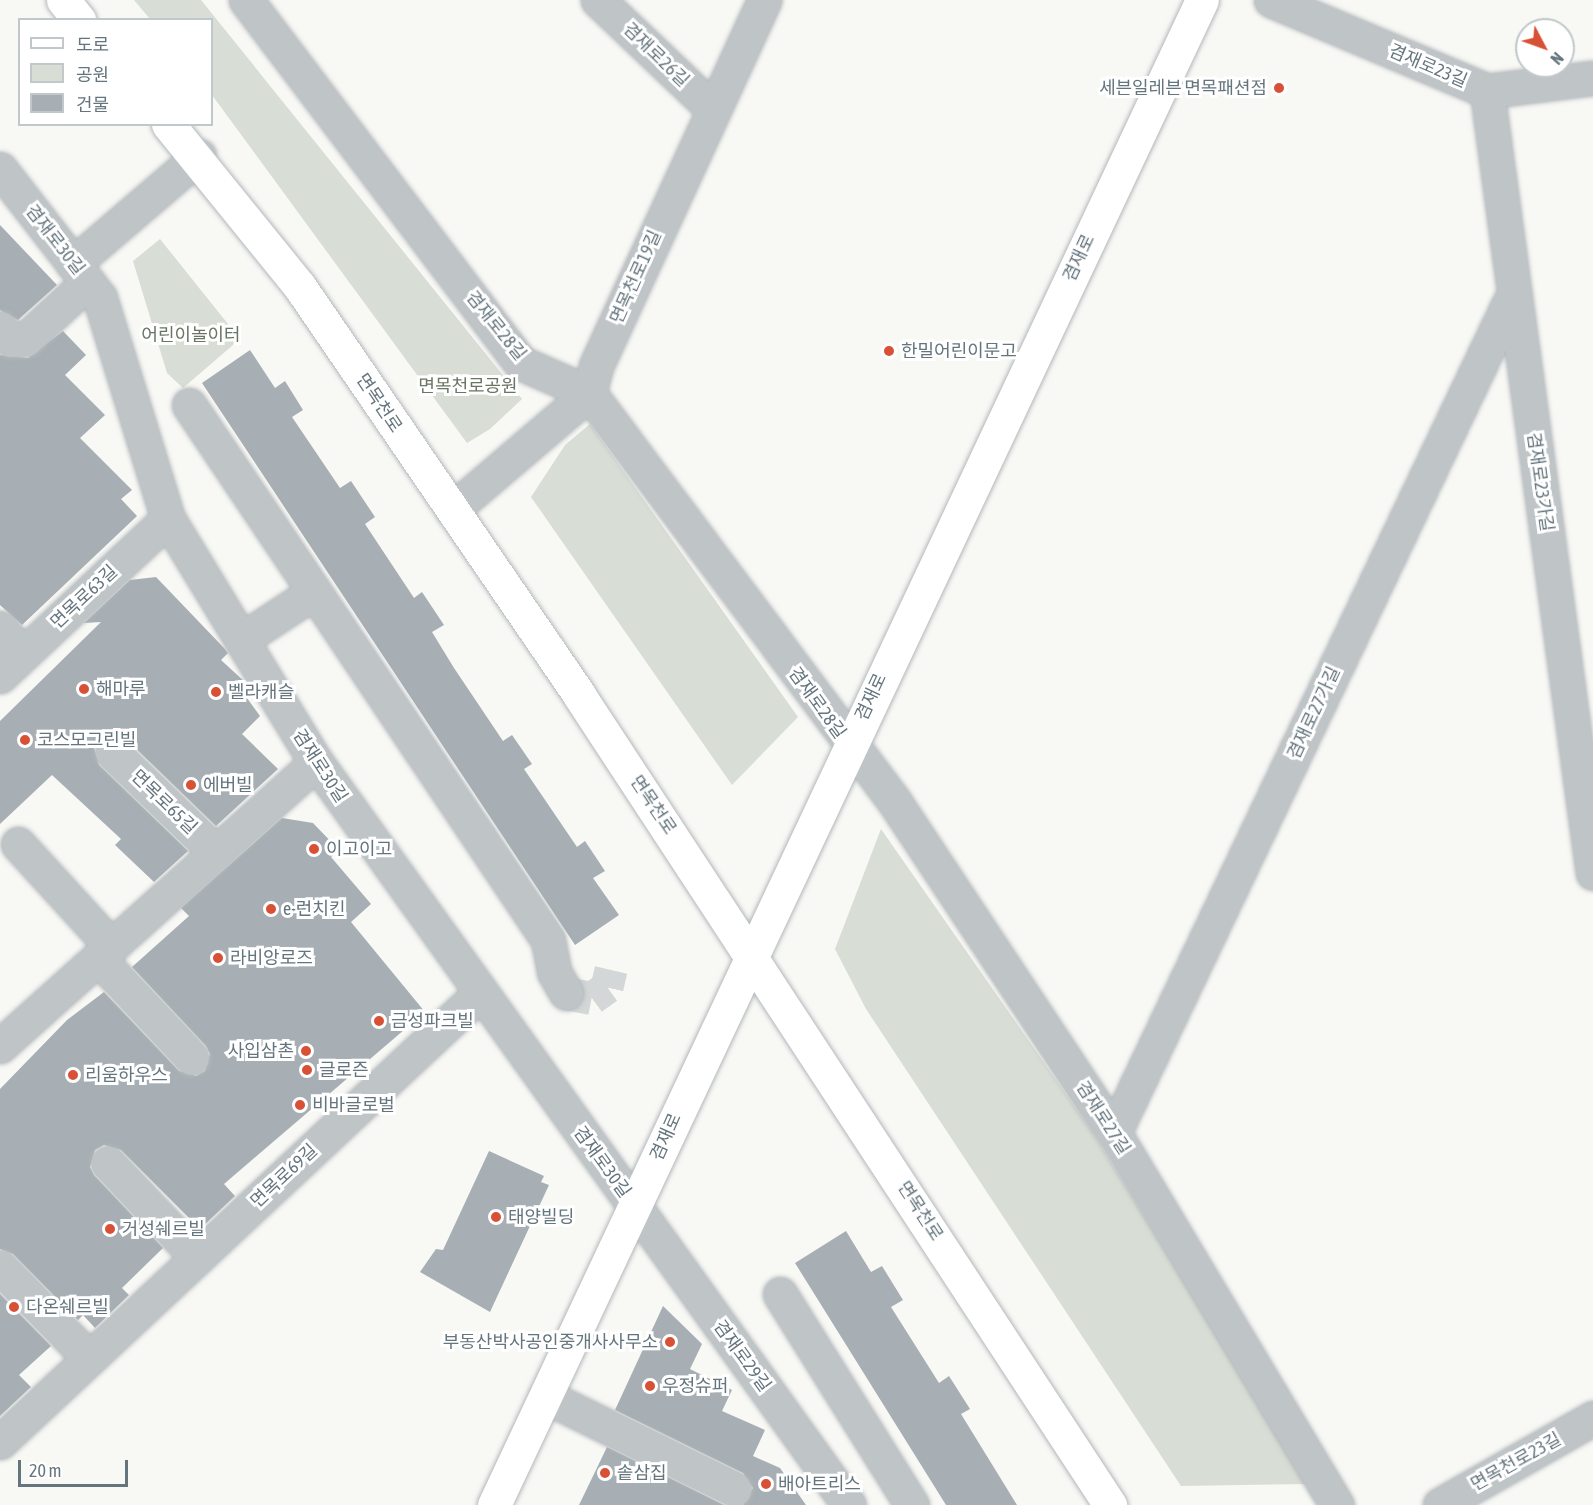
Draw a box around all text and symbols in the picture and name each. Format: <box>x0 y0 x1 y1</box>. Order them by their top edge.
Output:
legend <box>18 18 213 126</box>
street label: 겸재로26길 <box>619 18 693 92</box>
north arrow <box>1515 18 1575 78</box>
text: 도로 <box>76 34 109 55</box>
street label: 겸재로23길 <box>1386 40 1470 92</box>
text: N <box>1547 49 1567 68</box>
text: 공원 <box>76 64 109 85</box>
place label: 세븐일레븐 면목패션점 <box>1099 77 1267 99</box>
marker: 세븐일레븐 면목패션점 <box>1272 81 1286 95</box>
text: 건물 <box>76 94 109 115</box>
street label: 겸재로30길 <box>21 201 89 279</box>
street label: 면목천로19길 <box>606 227 666 327</box>
street label: 겸재로 <box>1059 231 1099 285</box>
street label: 겸재로28길 <box>461 287 531 365</box>
park label: 어린이놀이터 <box>141 324 241 346</box>
place label: 한밀어린이문고 <box>901 340 1017 362</box>
marker: 한밀어린이문고 <box>882 344 896 358</box>
street label: 면목천로 <box>352 370 406 436</box>
park label: 면목천로공원 <box>418 375 518 397</box>
street label: 겸재로23가길 <box>1522 431 1558 533</box>
street label: 면목로63길 <box>46 561 122 633</box>
street label: 겸재로28길 <box>784 663 850 743</box>
street label: 겸재로27가길 <box>1283 663 1345 763</box>
street label: 겸재로 <box>851 670 891 724</box>
place label: 해마루 <box>96 678 146 700</box>
place label: 벨라캐슬 <box>228 681 294 703</box>
marker: 해마루 <box>77 682 91 696</box>
marker: 벨라캐슬 <box>209 685 223 699</box>
street label: 겸재로30길 <box>288 725 352 807</box>
place label: 코스모그린빌 <box>37 729 136 751</box>
marker: 코스모그린빌 <box>18 733 32 747</box>
street label: 면목로65길 <box>127 765 201 839</box>
street label: 면목천로 <box>626 772 680 838</box>
place label: 에버빌 <box>203 774 253 796</box>
marker: 에버빌 <box>184 778 198 792</box>
place label: 이고이고 <box>326 838 392 860</box>
marker: 이고이고 <box>307 842 321 856</box>
place label: e-런치킨 <box>283 898 345 920</box>
marker: e-런치킨 <box>264 902 278 916</box>
place label: 라비앙로즈 <box>230 947 313 969</box>
marker: 라비앙로즈 <box>211 951 225 965</box>
place label: 금성파크빌 <box>391 1010 474 1032</box>
marker: 금성파크빌 <box>372 1014 386 1028</box>
place label: 사입삼촌 <box>228 1040 294 1062</box>
marker: 사입삼촌 <box>299 1044 313 1058</box>
place label: 글로즌 <box>319 1059 369 1081</box>
marker: 글로즌 <box>300 1063 314 1077</box>
place label: 리움하우스 <box>85 1064 168 1086</box>
marker: 리움하우스 <box>66 1068 80 1082</box>
street label: 겸재로27길 <box>1071 1077 1135 1159</box>
place label: 비바글로벌 <box>312 1094 395 1116</box>
marker: 비바글로벌 <box>293 1098 307 1112</box>
street label: 겸재로 <box>646 1110 686 1164</box>
street label: 겸재로30길 <box>569 1122 635 1202</box>
street label: 면목로69길 <box>246 1140 322 1212</box>
street label: 면목천로 <box>893 1177 947 1245</box>
place label: 태양빌딩 <box>508 1206 574 1228</box>
marker: 태양빌딩 <box>489 1210 503 1224</box>
place label: 거성쉐르빌 <box>122 1218 205 1240</box>
marker: 거성쉐르빌 <box>103 1222 117 1236</box>
place label: 다온쉐르빌 <box>26 1296 109 1318</box>
marker: 다온쉐르빌 <box>7 1300 21 1314</box>
street label: 겸재로29길 <box>709 1316 775 1396</box>
place label: 부동산박사공인중개사사무소 <box>443 1331 658 1353</box>
marker: 부동산박사공인중개사사무소 <box>663 1335 677 1349</box>
place label: 우정슈퍼 <box>662 1375 728 1397</box>
marker: 우정슈퍼 <box>643 1379 657 1393</box>
street label: 면목천로23길 <box>1467 1428 1565 1496</box>
scale bar <box>21 1448 130 1486</box>
text: 20 m <box>29 1460 61 1481</box>
place label: 솥삼집 <box>617 1462 667 1484</box>
marker: 솥삼집 <box>598 1466 612 1480</box>
place label: 배아트리스 <box>778 1473 861 1495</box>
marker: 배아트리스 <box>759 1477 773 1491</box>

